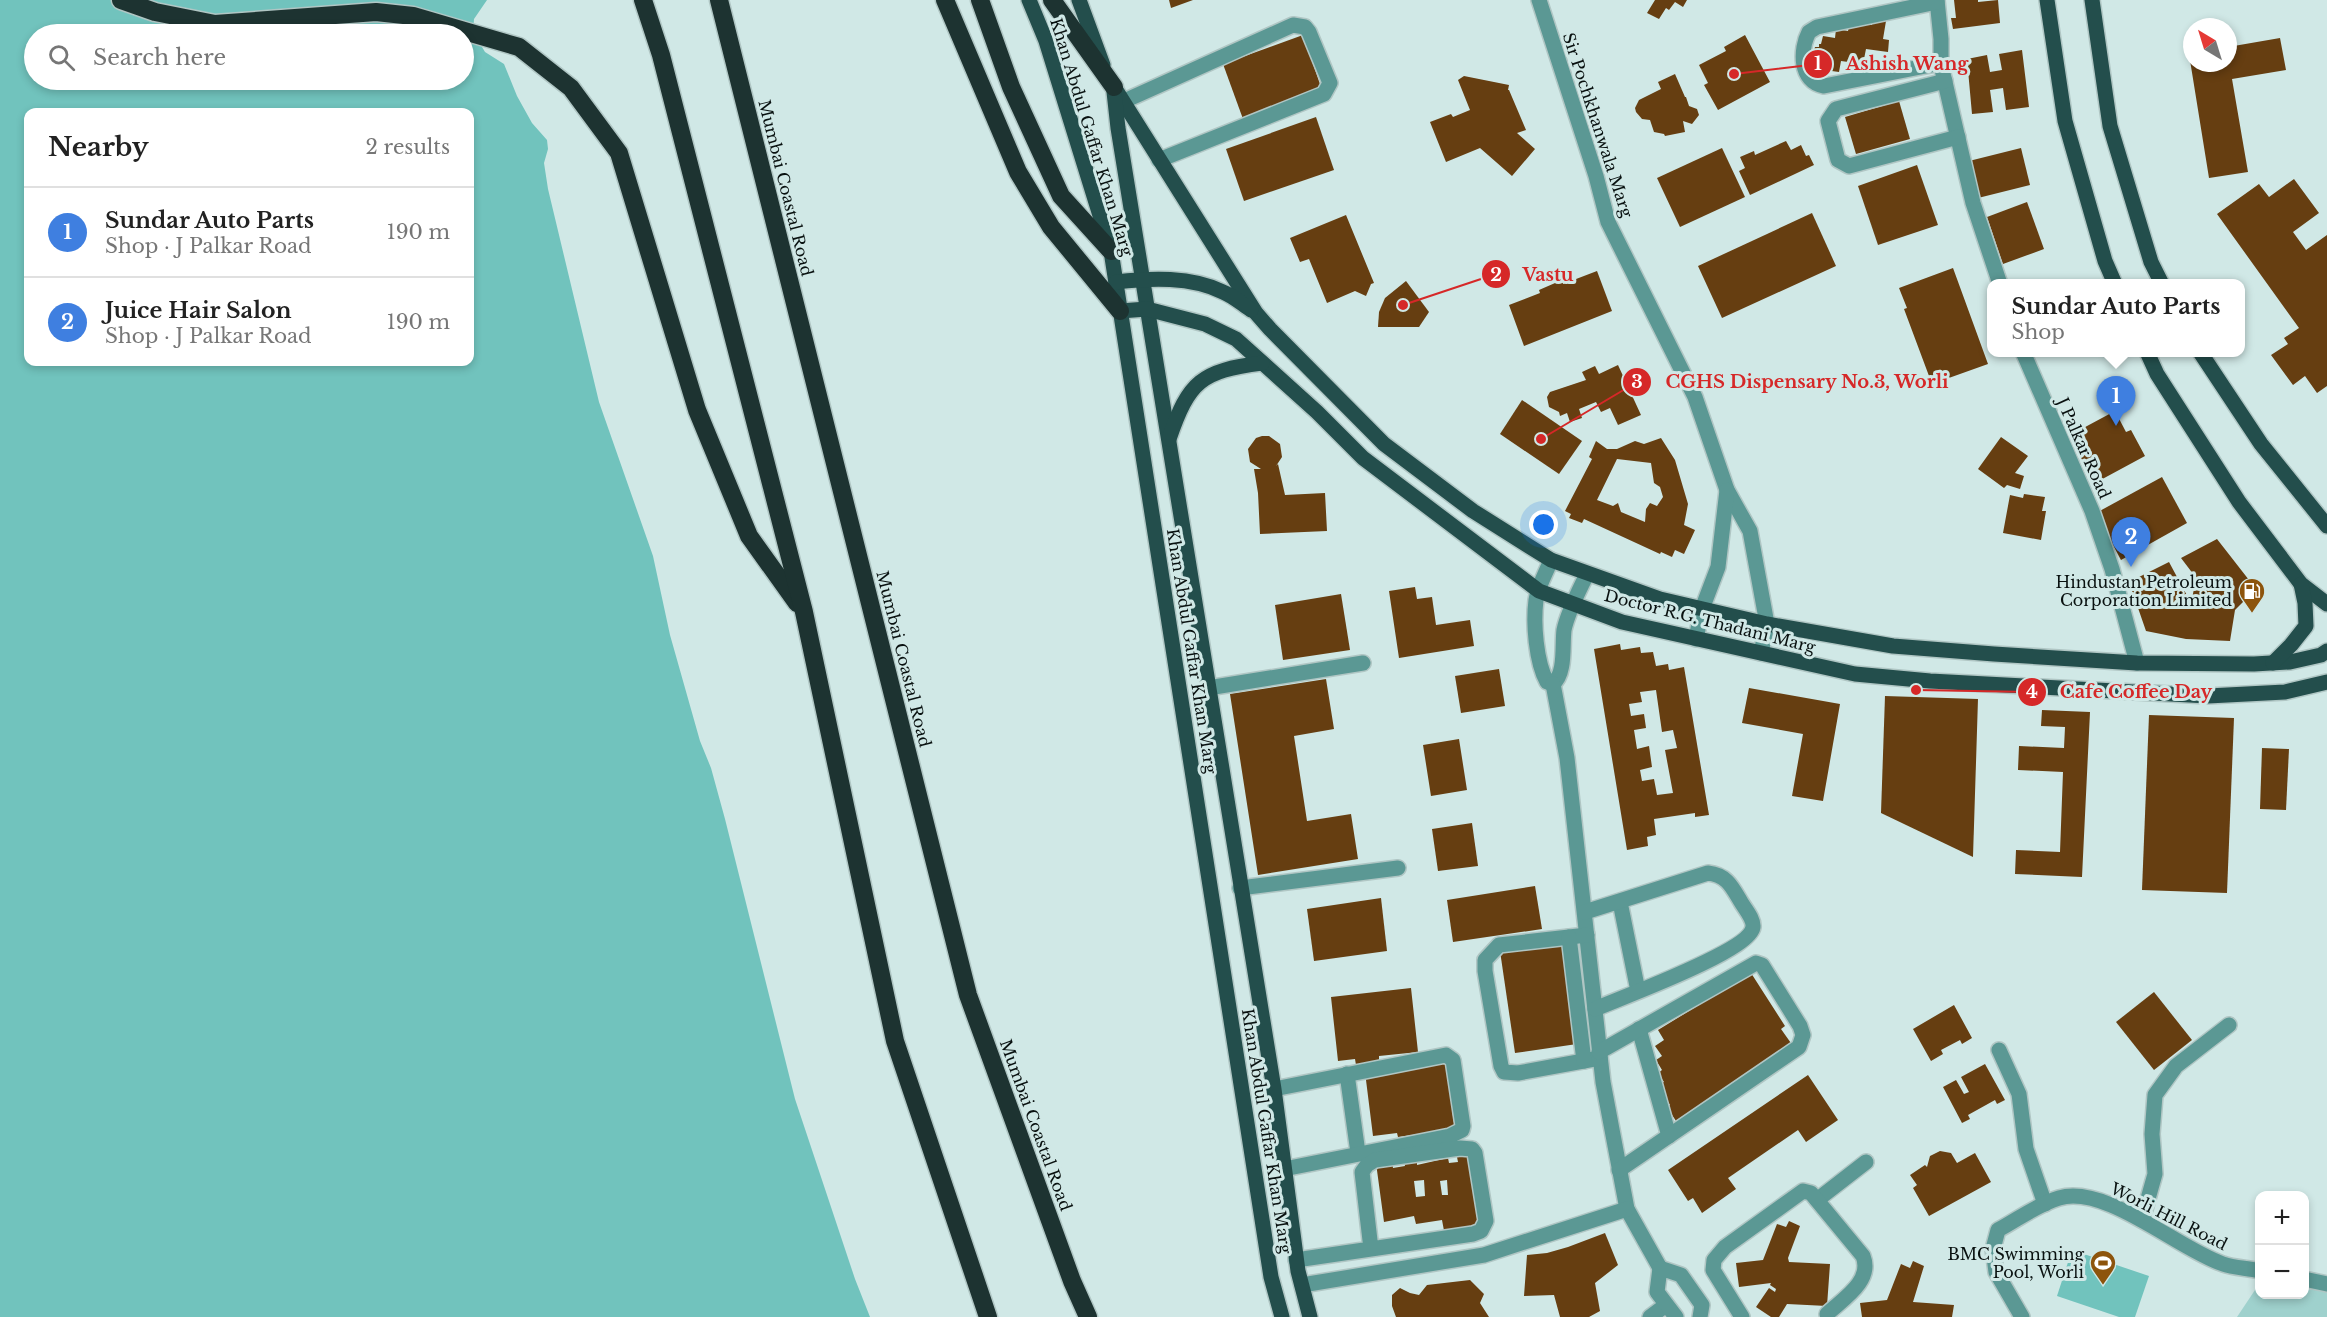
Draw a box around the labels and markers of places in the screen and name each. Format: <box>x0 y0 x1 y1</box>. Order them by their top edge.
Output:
callout: Ashish Wang <box>1803 46 1981 82</box>
callout: Vastu <box>1481 256 1586 292</box>
callout: CGHS Dispensary No.3, Worli <box>1622 364 1961 400</box>
pin: 1 <box>2096 376 2136 426</box>
pin: 2 <box>2112 518 2150 567</box>
place label: Hindustan Petroleum Corporation Limited <box>2056 572 2232 610</box>
fuel station icon: Hindustan Petroleum Corporation Limited <box>2237 576 2267 614</box>
callout: Cafe Coffee Day <box>2017 674 2224 710</box>
place label: BMC Swimming Pool, Worli <box>1948 1244 2085 1282</box>
sports icon: BMC Swimming Pool, Worli <box>2088 1248 2118 1286</box>

